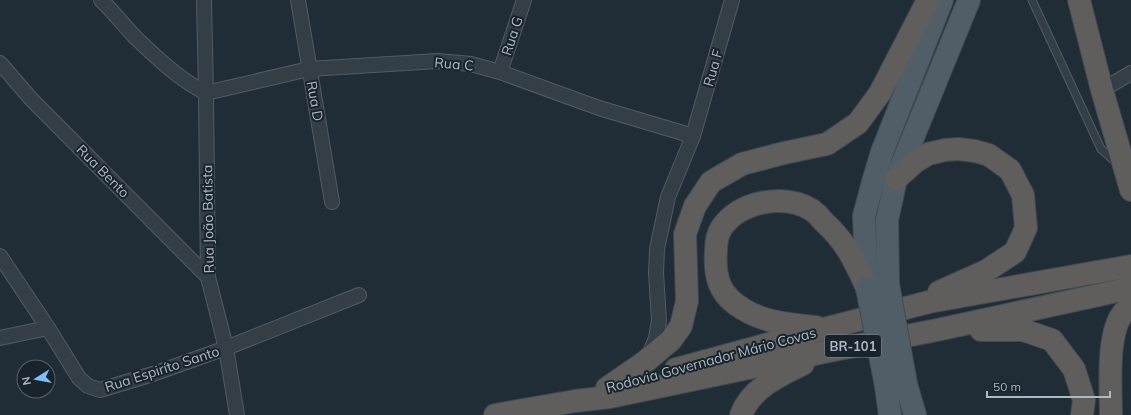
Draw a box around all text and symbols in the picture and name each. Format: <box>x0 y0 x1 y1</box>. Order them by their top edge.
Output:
street label: Rua G <box>497 14 527 58</box>
street label: Rua F <box>699 47 727 89</box>
street label: Rua C <box>434 53 474 75</box>
street label: Rua D <box>303 80 327 122</box>
street label: Rua Bento <box>73 141 133 201</box>
street label: Rua João Batista <box>198 164 218 274</box>
street label: Rodovia Governador Mário Covas <box>604 323 818 397</box>
road number: BR-101 <box>825 335 881 357</box>
street label: Rua Espiríto Santo <box>102 342 222 396</box>
north arrow <box>16 359 56 399</box>
scale bar <box>987 373 1110 399</box>
text: N <box>19 375 34 386</box>
text: 50 m <box>993 379 1021 394</box>

